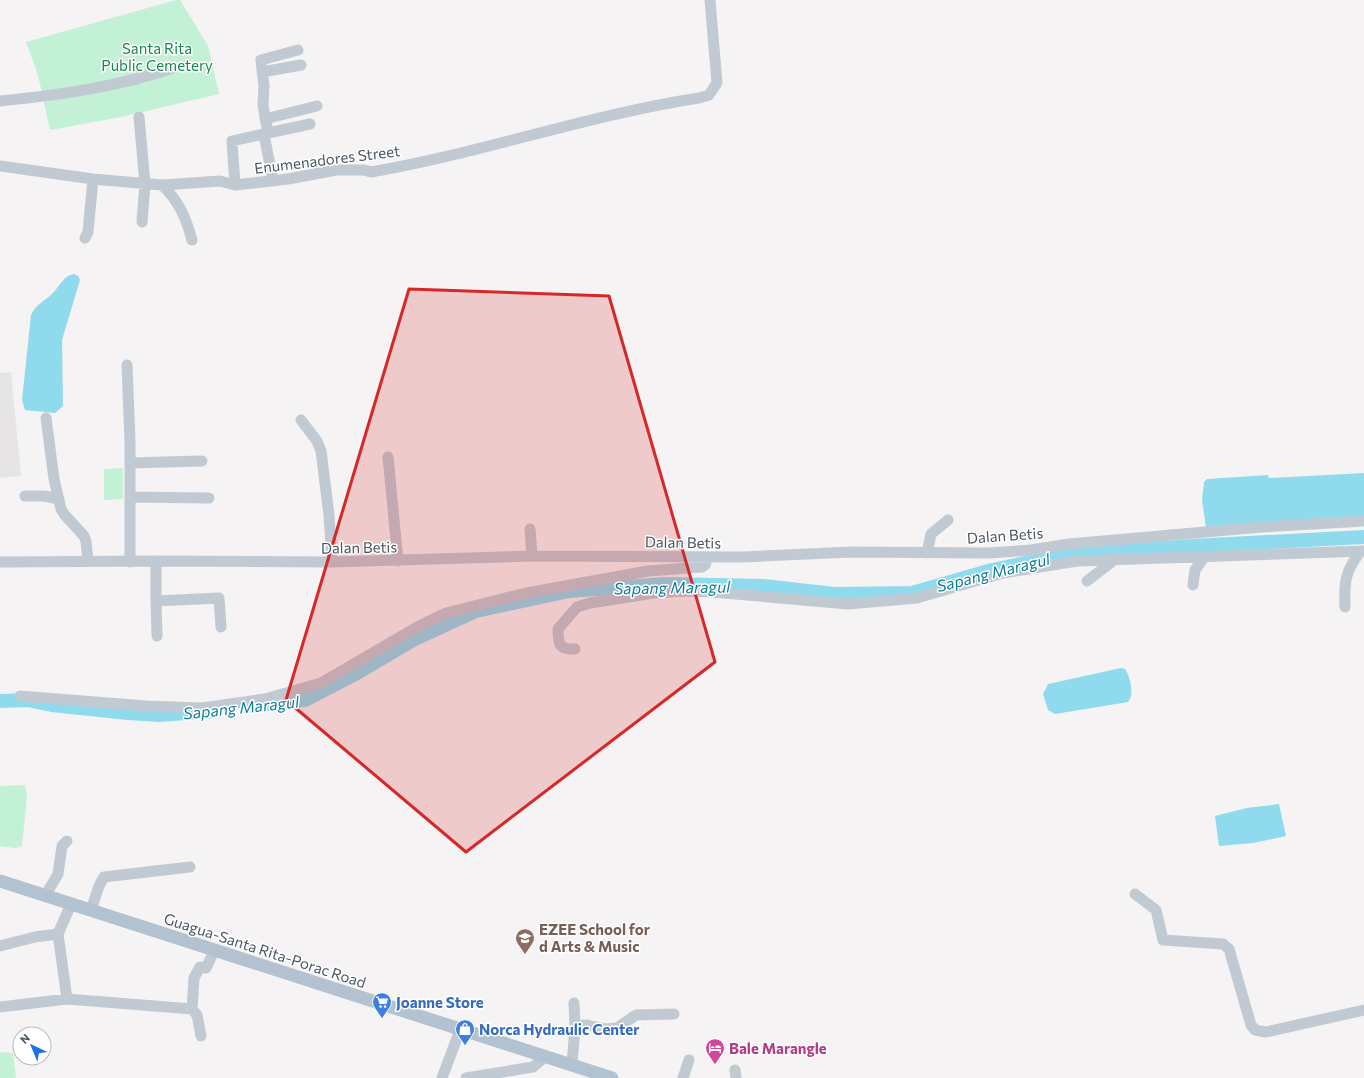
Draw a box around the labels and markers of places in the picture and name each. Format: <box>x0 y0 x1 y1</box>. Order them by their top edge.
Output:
place label: EZEE School for d Arts & Music <box>539 920 650 955</box>
school or university icon: EZEE School for d Arts & Music <box>514 927 536 955</box>
supermarket icon: Joanne Store <box>371 991 393 1019</box>
place label: Joanne Store <box>396 993 484 1011</box>
shop icon: Norca Hydraulic Center <box>454 1018 476 1046</box>
place label: Norca Hydraulic Center <box>479 1020 639 1038</box>
hotel icon: Bale Marangle <box>704 1037 726 1065</box>
place label: Bale Marangle <box>729 1039 827 1057</box>

